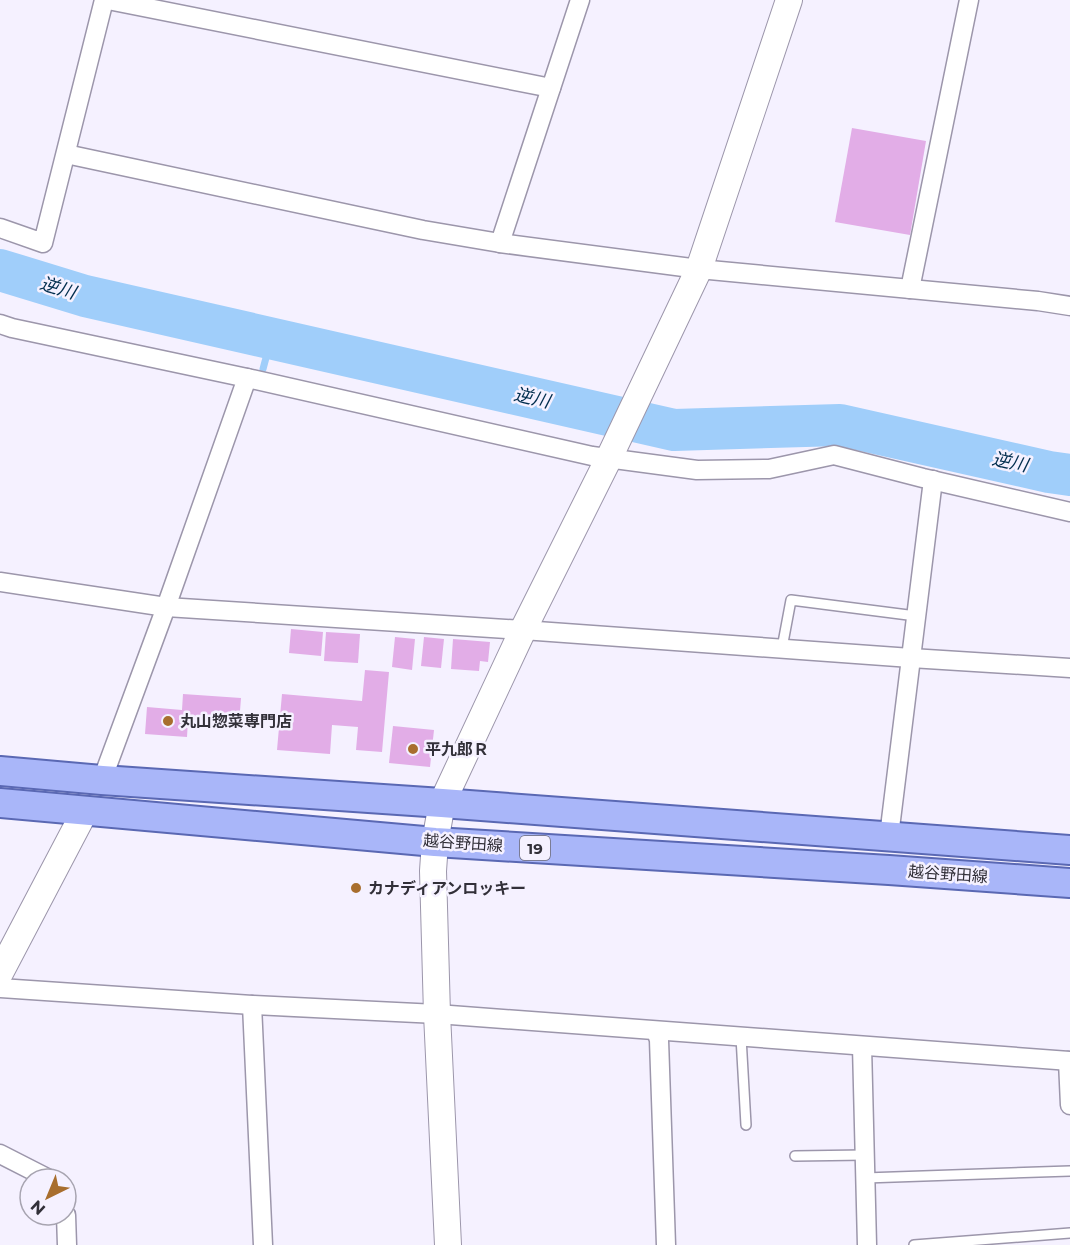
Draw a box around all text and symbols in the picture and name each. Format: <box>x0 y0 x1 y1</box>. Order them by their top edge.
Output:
water label: 逆川 <box>38 272 80 304</box>
water label: 逆川 <box>512 383 554 413</box>
water label: 逆川 <box>990 447 1032 477</box>
place label: 丸山惣菜専門店 <box>180 712 292 731</box>
marker: 丸山惣菜専門店 <box>161 714 175 728</box>
place label: 平九郎Ｒ <box>425 740 489 759</box>
marker: 平九郎Ｒ <box>406 742 420 756</box>
street label: 越谷野田線 <box>422 831 504 855</box>
road number: 19 <box>520 836 550 860</box>
street label: 越谷野田線 <box>907 862 989 886</box>
place label: カナディアンロッキー <box>368 879 526 898</box>
marker: カナディアンロッキー <box>349 881 363 895</box>
north arrow <box>18 1167 78 1227</box>
text: N <box>27 1196 49 1219</box>

